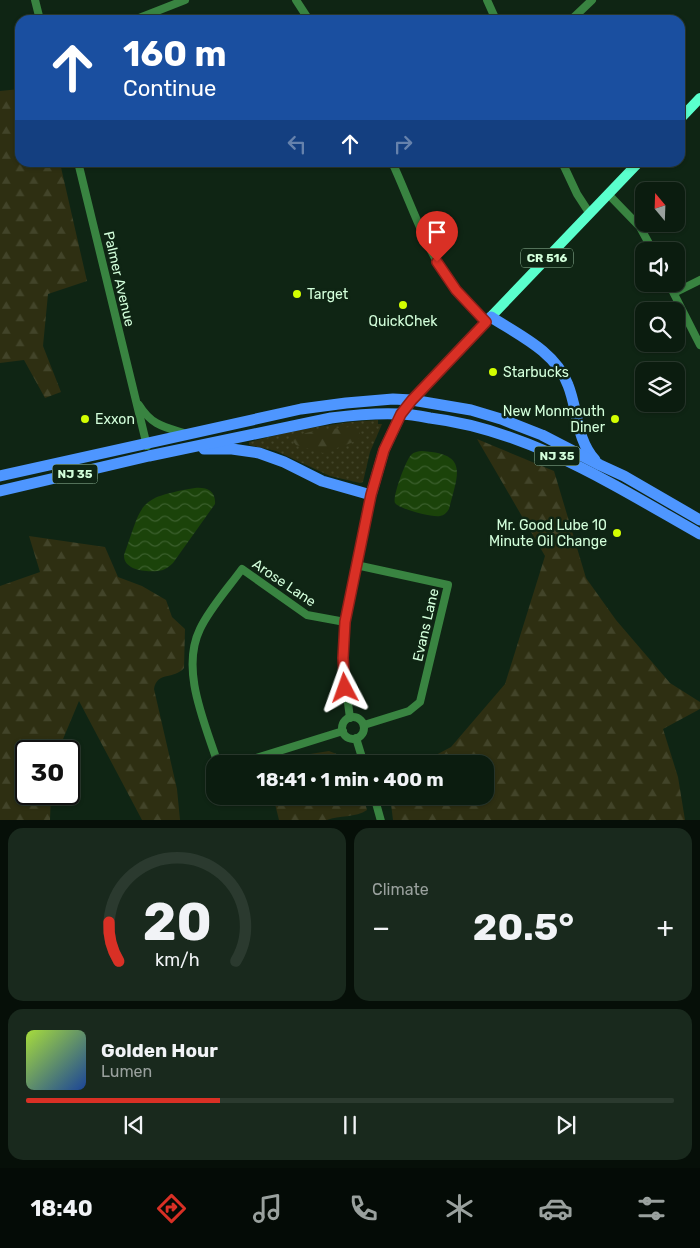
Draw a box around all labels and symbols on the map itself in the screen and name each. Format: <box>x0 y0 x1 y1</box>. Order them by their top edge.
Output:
north arrow <box>635 182 685 232</box>
pin <box>416 211 458 262</box>
street label: Palmer Avenue <box>100 230 138 328</box>
road number: CR 516 <box>521 248 573 268</box>
place label: Target <box>307 286 349 303</box>
marker: Target <box>291 288 303 300</box>
marker: QuickChek <box>397 299 409 311</box>
place label: QuickChek <box>368 313 438 330</box>
place label: Starbucks <box>503 364 569 381</box>
marker: Starbucks <box>487 366 499 378</box>
place label: New Monmouth Diner <box>503 403 606 436</box>
place label: Exxon <box>95 411 135 428</box>
marker: Exxon <box>79 413 91 425</box>
marker: New Monmouth Diner <box>609 413 621 425</box>
road number: NJ 35 <box>534 446 580 466</box>
road number: NJ 35 <box>52 464 98 484</box>
place label: Mr. Good Lube 10 Minute Oil Change <box>489 517 607 550</box>
marker: Mr. Good Lube 10 Minute Oil Change <box>611 527 623 539</box>
street label: Arose Lane <box>249 556 319 611</box>
street label: Evans Lane <box>409 587 443 663</box>
position arrow <box>318 661 370 713</box>
speed limit sign: 30 <box>15 740 80 805</box>

